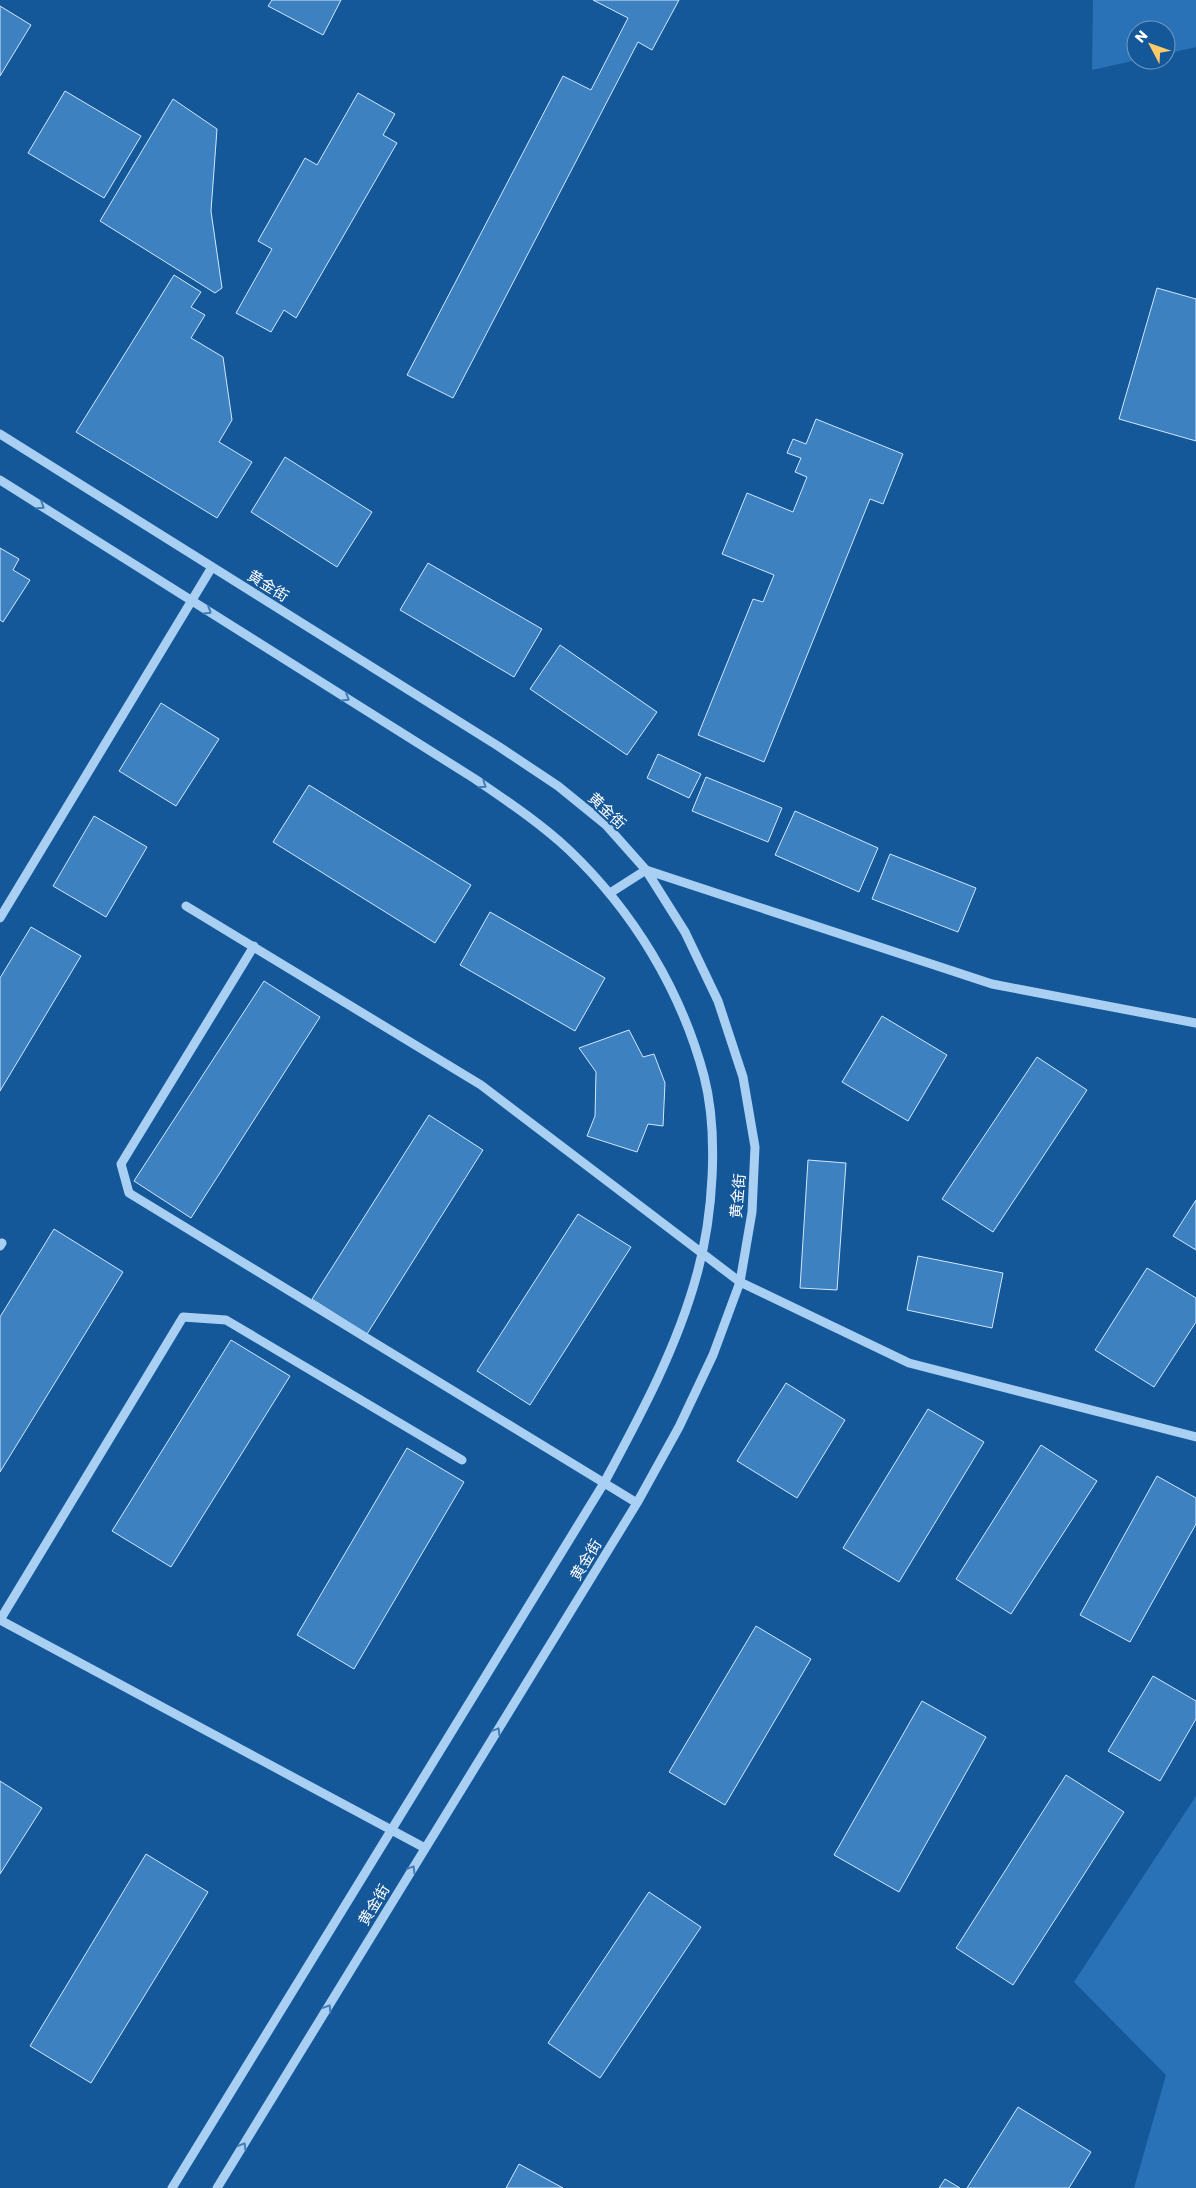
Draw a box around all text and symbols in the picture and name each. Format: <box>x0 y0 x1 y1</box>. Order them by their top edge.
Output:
north arrow <box>1126 20 1176 70</box>
text: N <box>1130 26 1152 47</box>
one-way arrow <box>36 500 45 509</box>
street label: 黄金街 <box>244 565 293 606</box>
one-way arrow <box>203 605 212 615</box>
one-way arrow <box>340 692 349 701</box>
one-way arrow <box>477 779 487 788</box>
street label: 黄金街 <box>584 788 631 834</box>
street label: 黄金街 <box>725 1173 750 1219</box>
street label: 黄金街 <box>565 1535 606 1584</box>
one-way arrow <box>491 1727 501 1736</box>
one-way arrow <box>406 1866 416 1875</box>
street label: 黄金街 <box>353 1880 394 1929</box>
one-way arrow <box>321 2004 331 2013</box>
one-way arrow <box>236 2143 246 2152</box>

